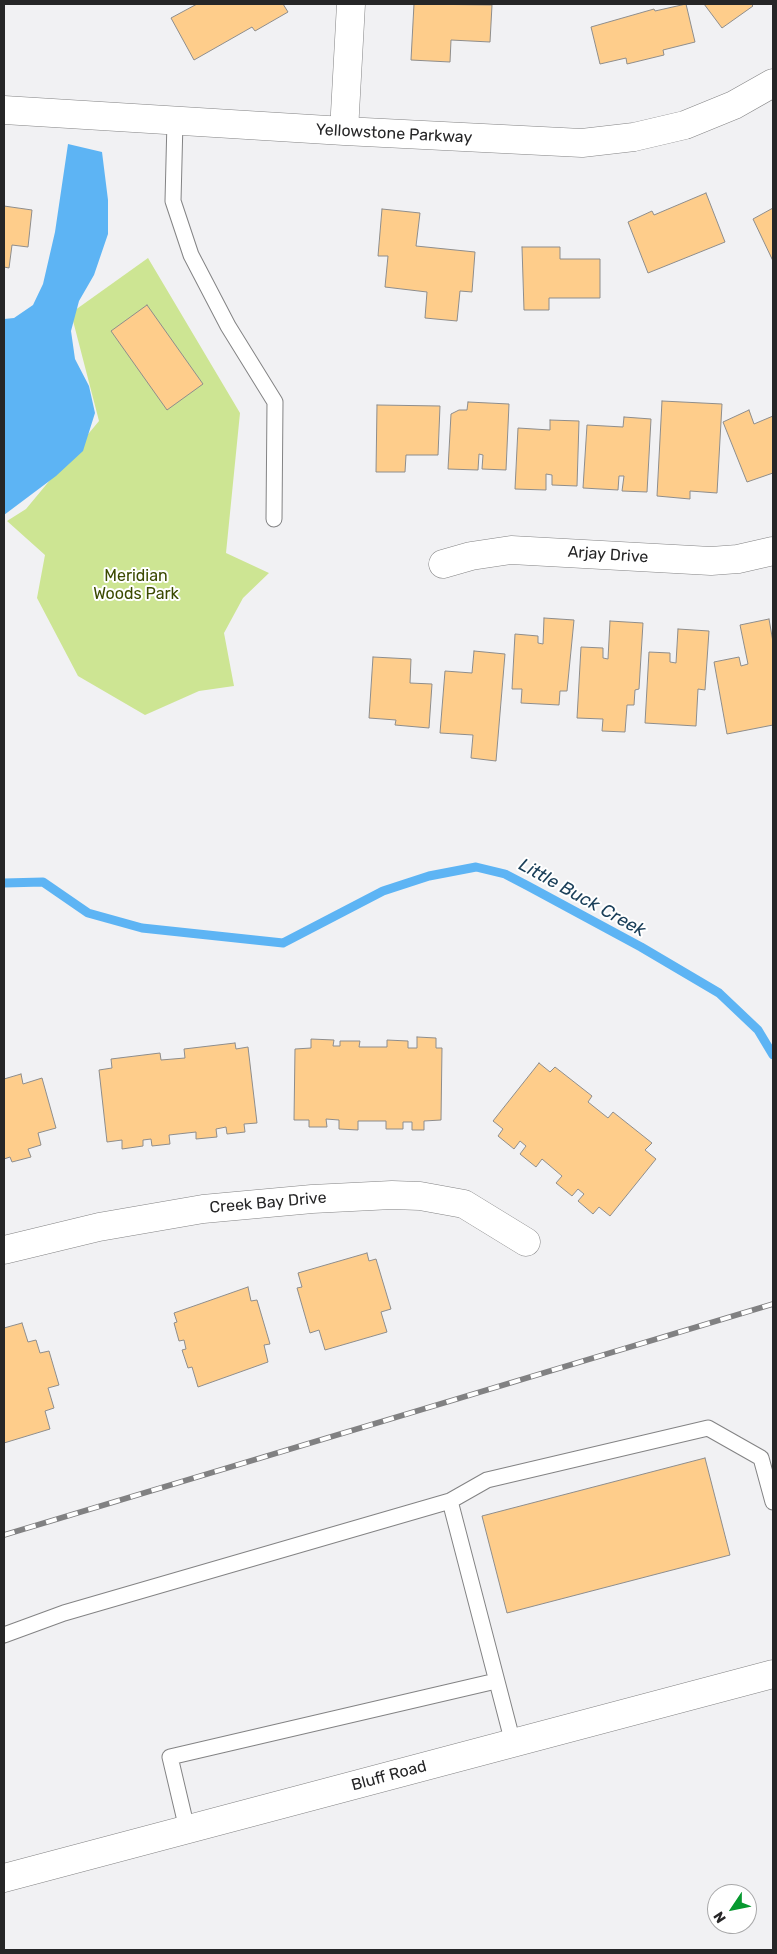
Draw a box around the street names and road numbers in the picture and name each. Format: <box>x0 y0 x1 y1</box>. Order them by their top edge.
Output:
street label: Yellowstone Parkway <box>315 120 473 148</box>
street label: Arjay Drive <box>567 543 649 567</box>
street label: Creek Bay Drive <box>209 1188 327 1218</box>
street label: Bluff Road <box>349 1757 429 1795</box>

